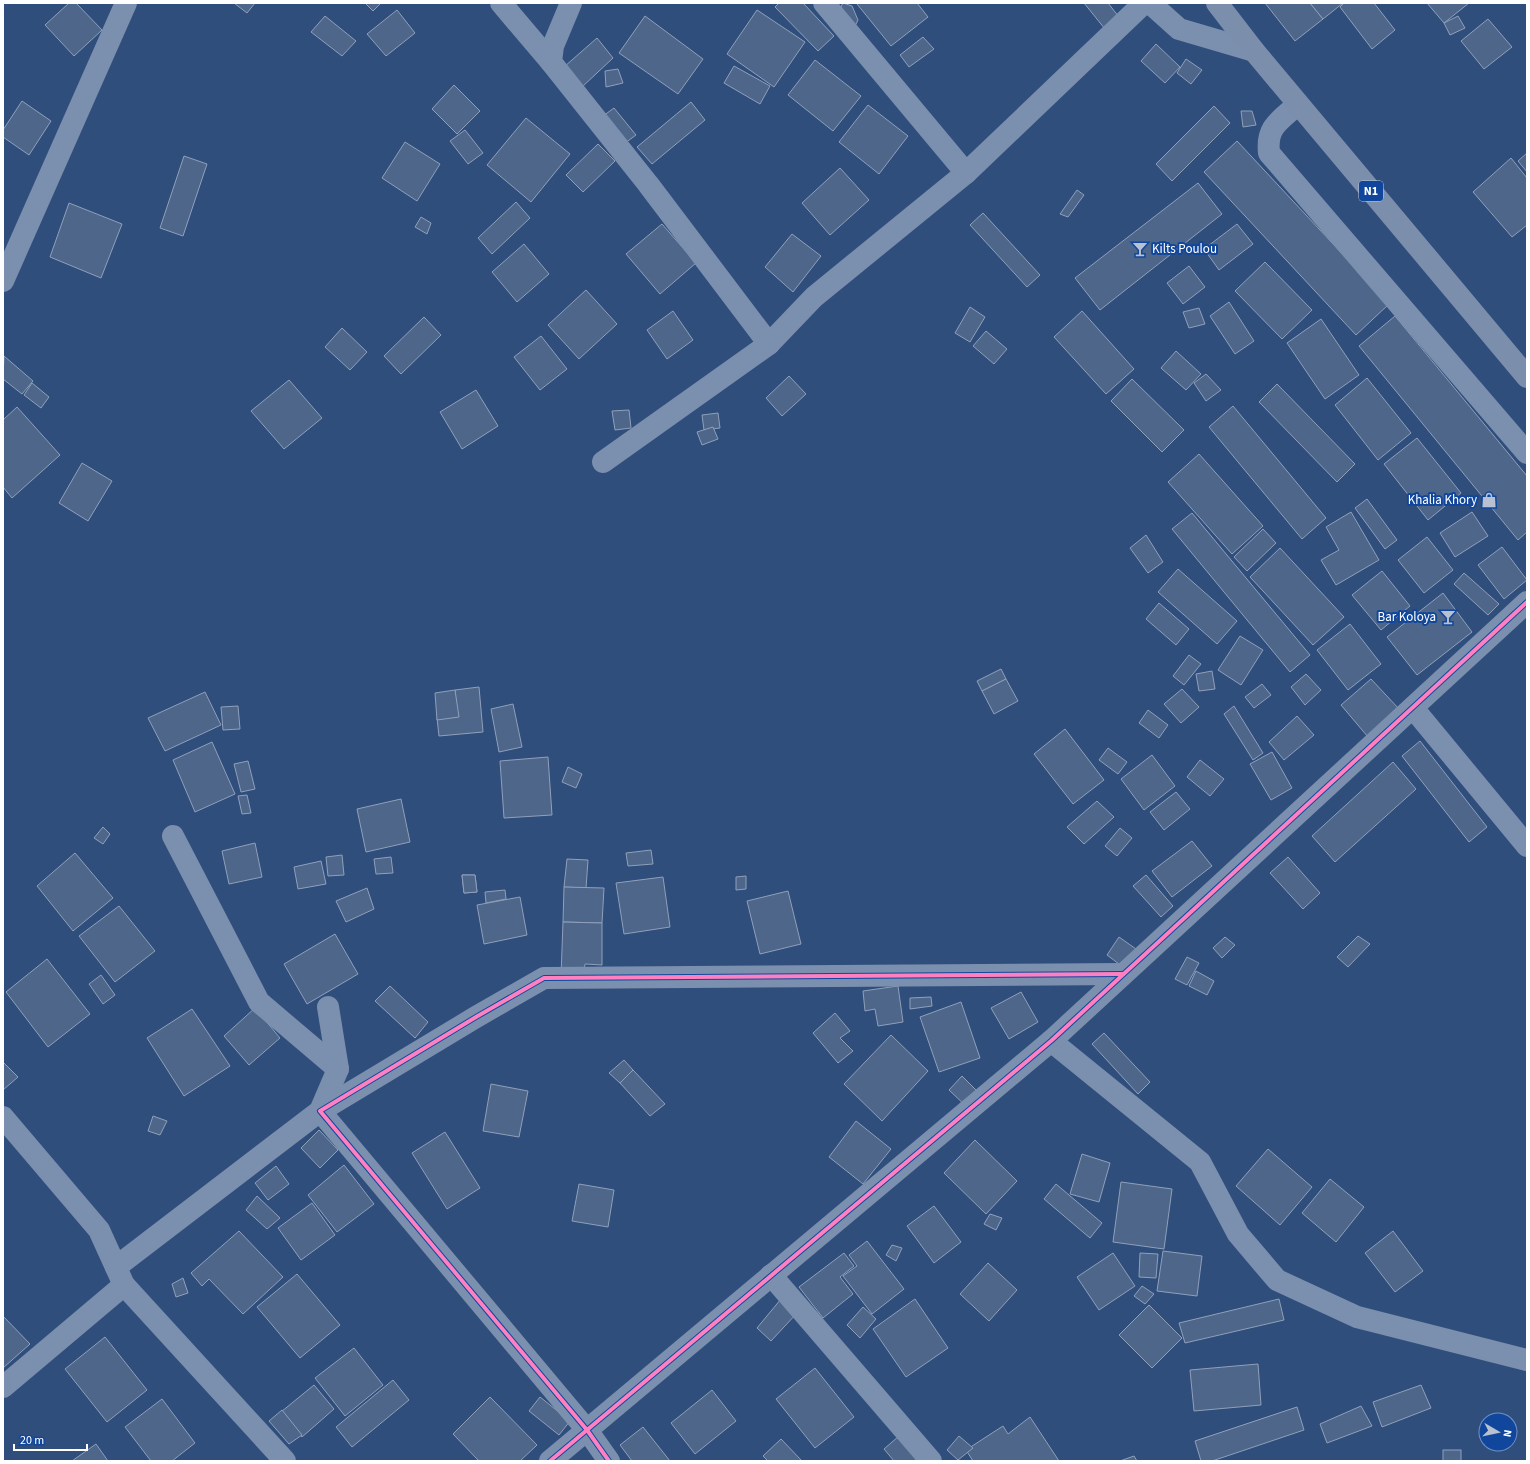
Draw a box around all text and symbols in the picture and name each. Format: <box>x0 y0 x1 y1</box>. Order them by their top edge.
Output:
road number: N1 <box>1359 181 1383 201</box>
bar icon: Kilts Poulou <box>1131 240 1149 258</box>
place label: Kilts Poulou <box>1152 240 1217 258</box>
place label: Khalia Khory <box>1408 491 1477 509</box>
shop icon: Khalia Khory <box>1480 491 1498 509</box>
place label: Bar Koloya <box>1378 608 1436 626</box>
bar icon: Bar Koloya <box>1439 608 1457 626</box>
north arrow <box>1478 1412 1518 1452</box>
scale bar <box>14 1426 87 1452</box>
text: N <box>1499 1429 1515 1438</box>
text: 20 m <box>20 1432 44 1449</box>

